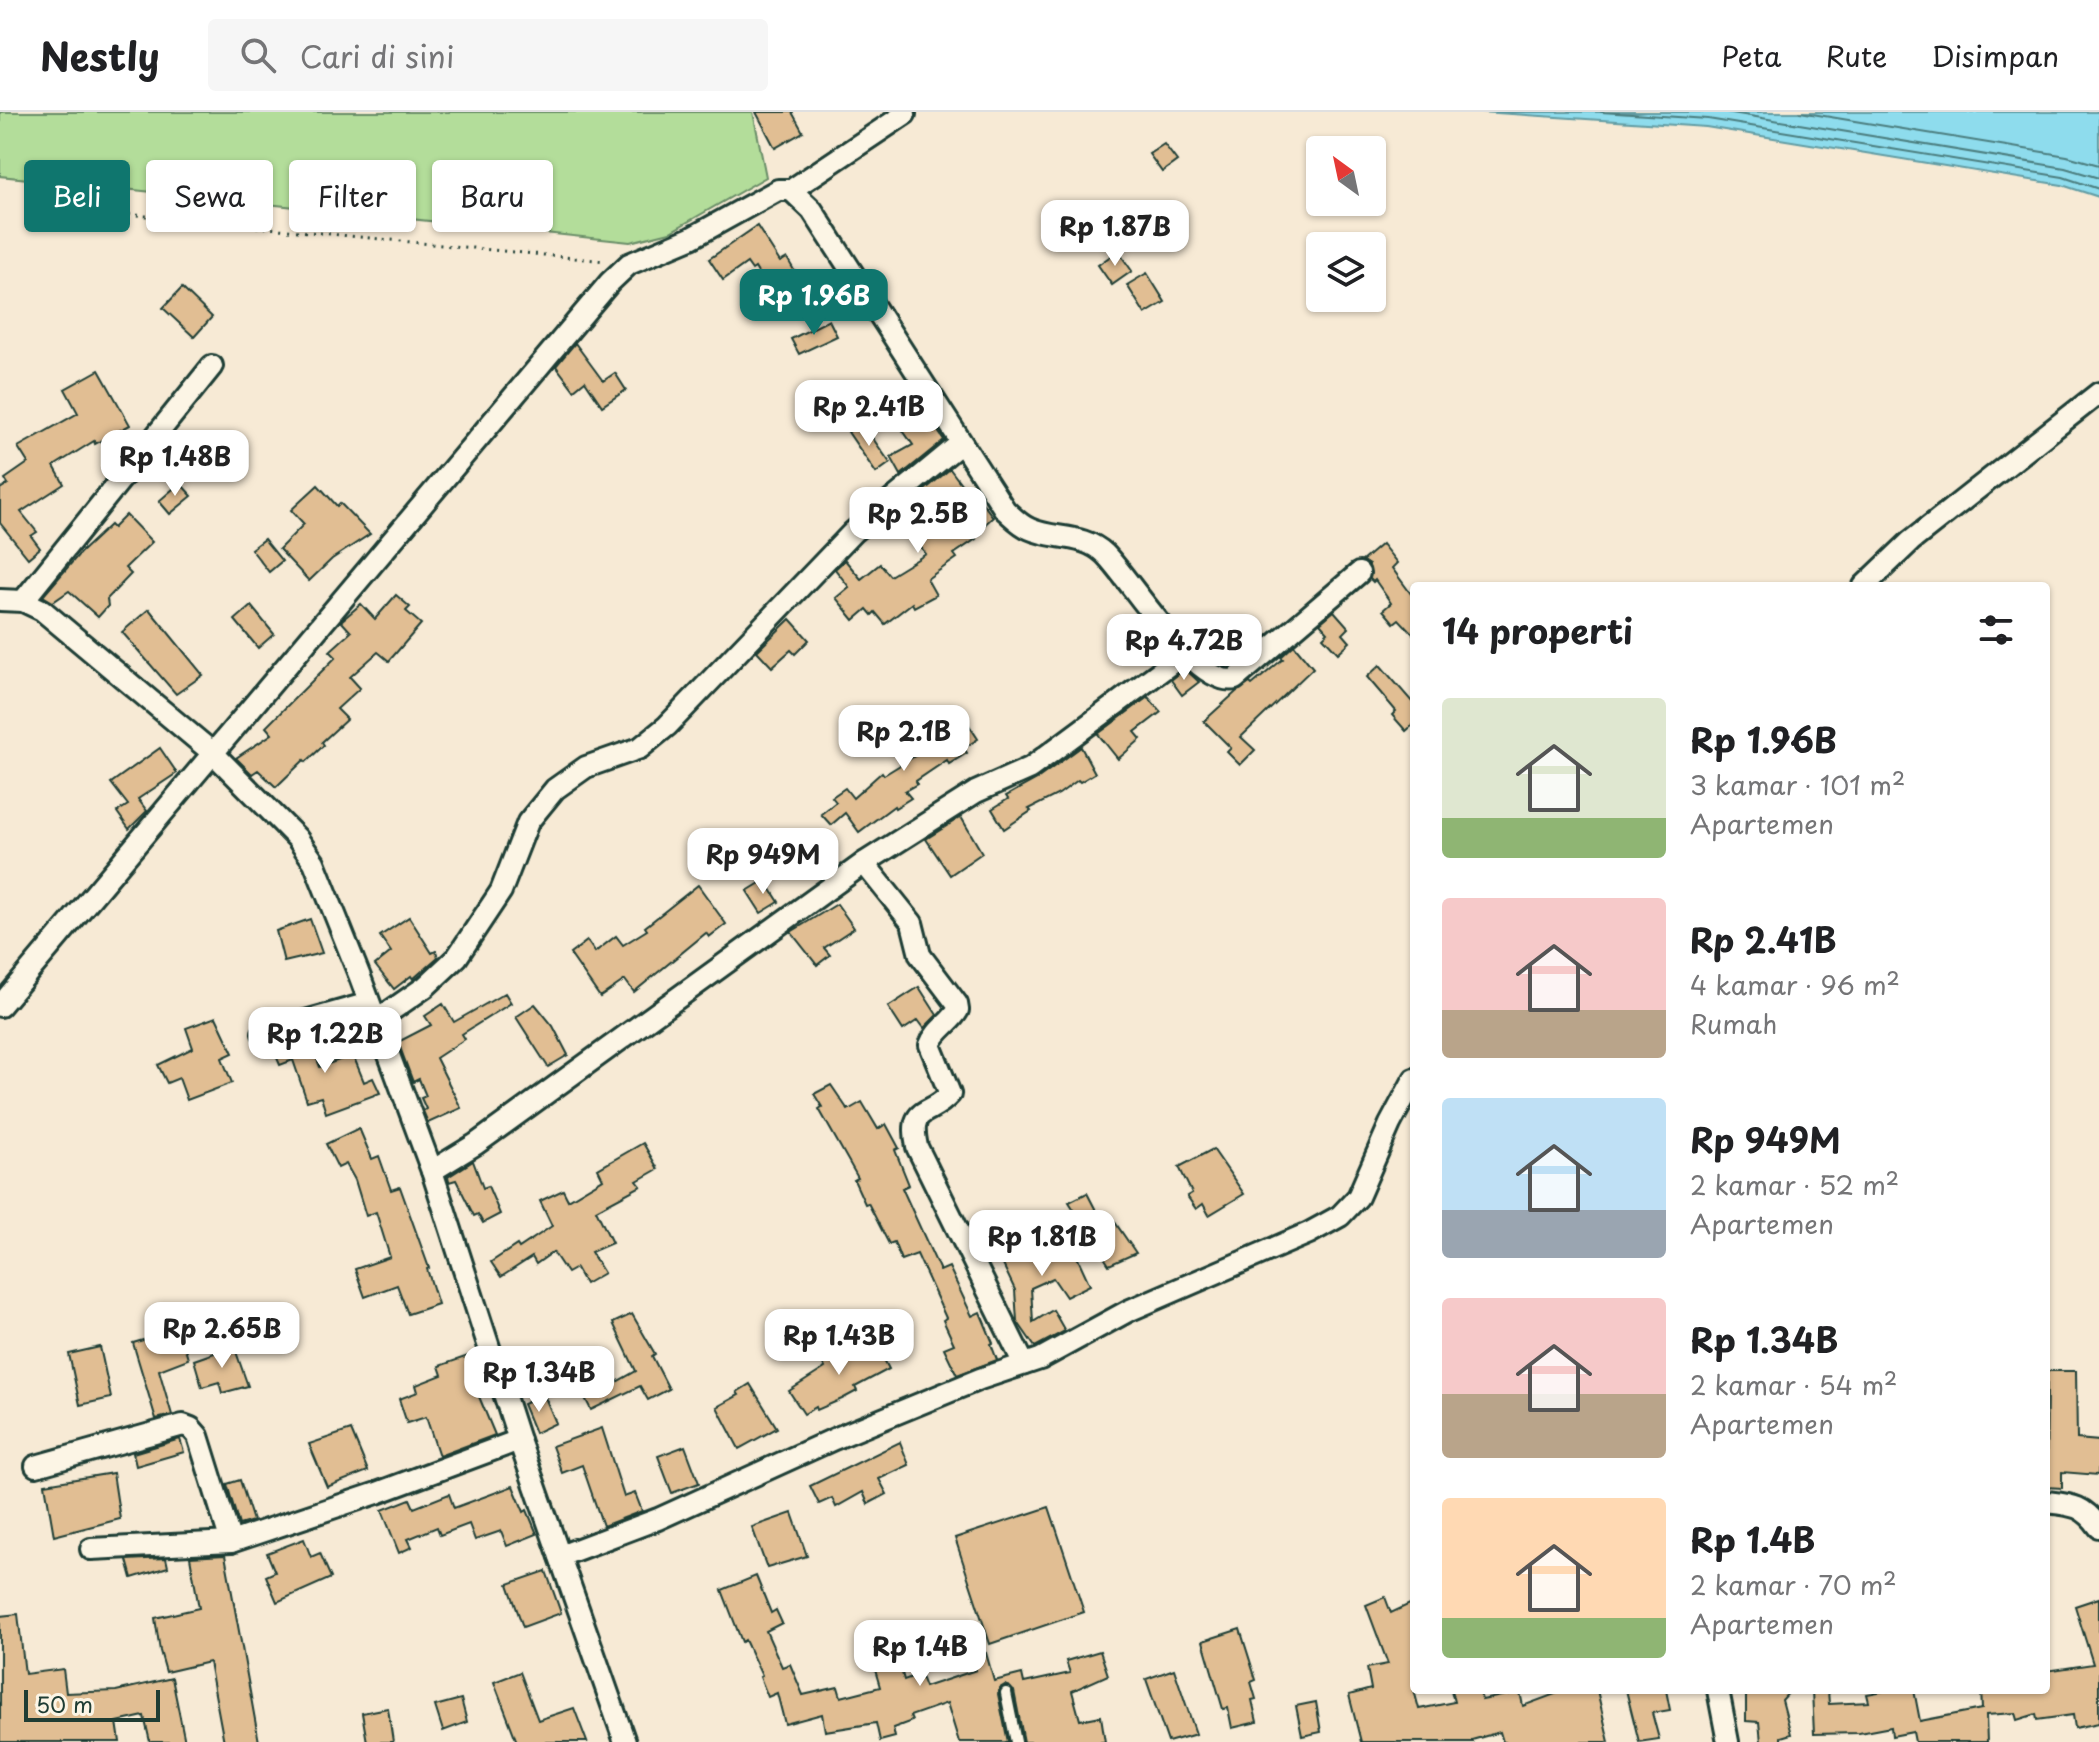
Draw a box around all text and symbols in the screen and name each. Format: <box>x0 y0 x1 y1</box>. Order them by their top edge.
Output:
search box <box>208 19 768 91</box>
text: Nestly <box>40 27 160 84</box>
icon: search <box>236 33 280 77</box>
text: Cari di sini <box>300 33 454 78</box>
text: Peta <box>1721 34 1781 77</box>
text: Rute <box>1825 34 1887 77</box>
text: Disimpan <box>1931 34 2059 77</box>
north arrow <box>1306 136 1386 216</box>
map controls <box>1306 136 1386 312</box>
chip: Beli <box>24 160 130 232</box>
chip: Sewa <box>146 160 273 232</box>
chip: Filter <box>289 160 416 232</box>
chip: Baru <box>432 160 553 232</box>
pin: Rp 1.87B <box>1032 200 1198 268</box>
text: Rp 1.87B <box>1059 206 1171 245</box>
button: layers <box>1306 232 1386 312</box>
pin: Rp 1.96B <box>731 269 897 337</box>
text: Rp 1.96B <box>758 275 870 314</box>
pin: Rp 2.41B <box>786 380 952 448</box>
text: Rp 2.41B <box>813 386 925 425</box>
pin: Rp 1.48B <box>92 430 258 498</box>
text: Rp 1.48B <box>119 436 231 475</box>
pin: Rp 2.5B <box>844 487 992 555</box>
text: Rp 2.5B <box>867 493 969 532</box>
text: 14 properti <box>1442 604 1633 656</box>
icon: filters <box>1974 608 2018 652</box>
pin: Rp 4.72B <box>1101 614 1267 682</box>
text: Rp 4.72B <box>1125 620 1243 659</box>
pin: Rp 2.1B <box>830 705 978 773</box>
text: Rp 2.1B <box>857 711 951 750</box>
text: Rp 1.96B <box>1690 713 1837 765</box>
icon: home <box>1506 730 1602 826</box>
text: 3 kamar · 101 m² <box>1690 765 1905 804</box>
text: Apartemen <box>1690 804 1834 843</box>
pin: Rp 949M <box>689 828 837 896</box>
text: Rp 949M <box>705 834 821 873</box>
text: Rp 2.41B <box>1690 913 1837 965</box>
icon: home <box>1506 930 1602 1026</box>
text: 4 kamar · 96 m² <box>1690 965 1900 1004</box>
text: Rumah <box>1690 1004 1777 1043</box>
pin: Rp 1.22B <box>242 1007 408 1075</box>
text: Rp 1.22B <box>266 1013 384 1052</box>
text: Rp 949M <box>1690 1113 1841 1165</box>
icon: home <box>1506 1130 1602 1226</box>
text: 2 kamar · 52 m² <box>1690 1165 1899 1204</box>
text: Apartemen <box>1690 1204 1834 1243</box>
pin: Rp 1.81B <box>959 1210 1125 1278</box>
text: Rp 1.81B <box>987 1216 1097 1255</box>
pin: Rp 2.65B <box>139 1302 305 1370</box>
text: Rp 2.65B <box>162 1308 282 1347</box>
pin: Rp 1.43B <box>756 1309 922 1377</box>
text: Rp 1.34B <box>1690 1313 1839 1365</box>
text: Rp 1.43B <box>783 1315 895 1354</box>
icon: home <box>1506 1330 1602 1426</box>
pin: Rp 1.34B <box>456 1346 622 1414</box>
text: Rp 1.34B <box>482 1352 596 1391</box>
text: 2 kamar · 54 m² <box>1690 1365 1898 1404</box>
text: Apartemen <box>1690 1404 1834 1443</box>
text: Rp 1.4B <box>1690 1513 1816 1565</box>
icon: home <box>1506 1530 1602 1626</box>
text: 2 kamar · 70 m² <box>1690 1565 1897 1604</box>
text: Apartemen <box>1690 1604 1834 1643</box>
pin: Rp 1.4B <box>846 1620 994 1688</box>
text: Rp 1.4B <box>872 1626 968 1665</box>
scale bar <box>24 1686 160 1722</box>
text: 50 m <box>36 1687 93 1720</box>

